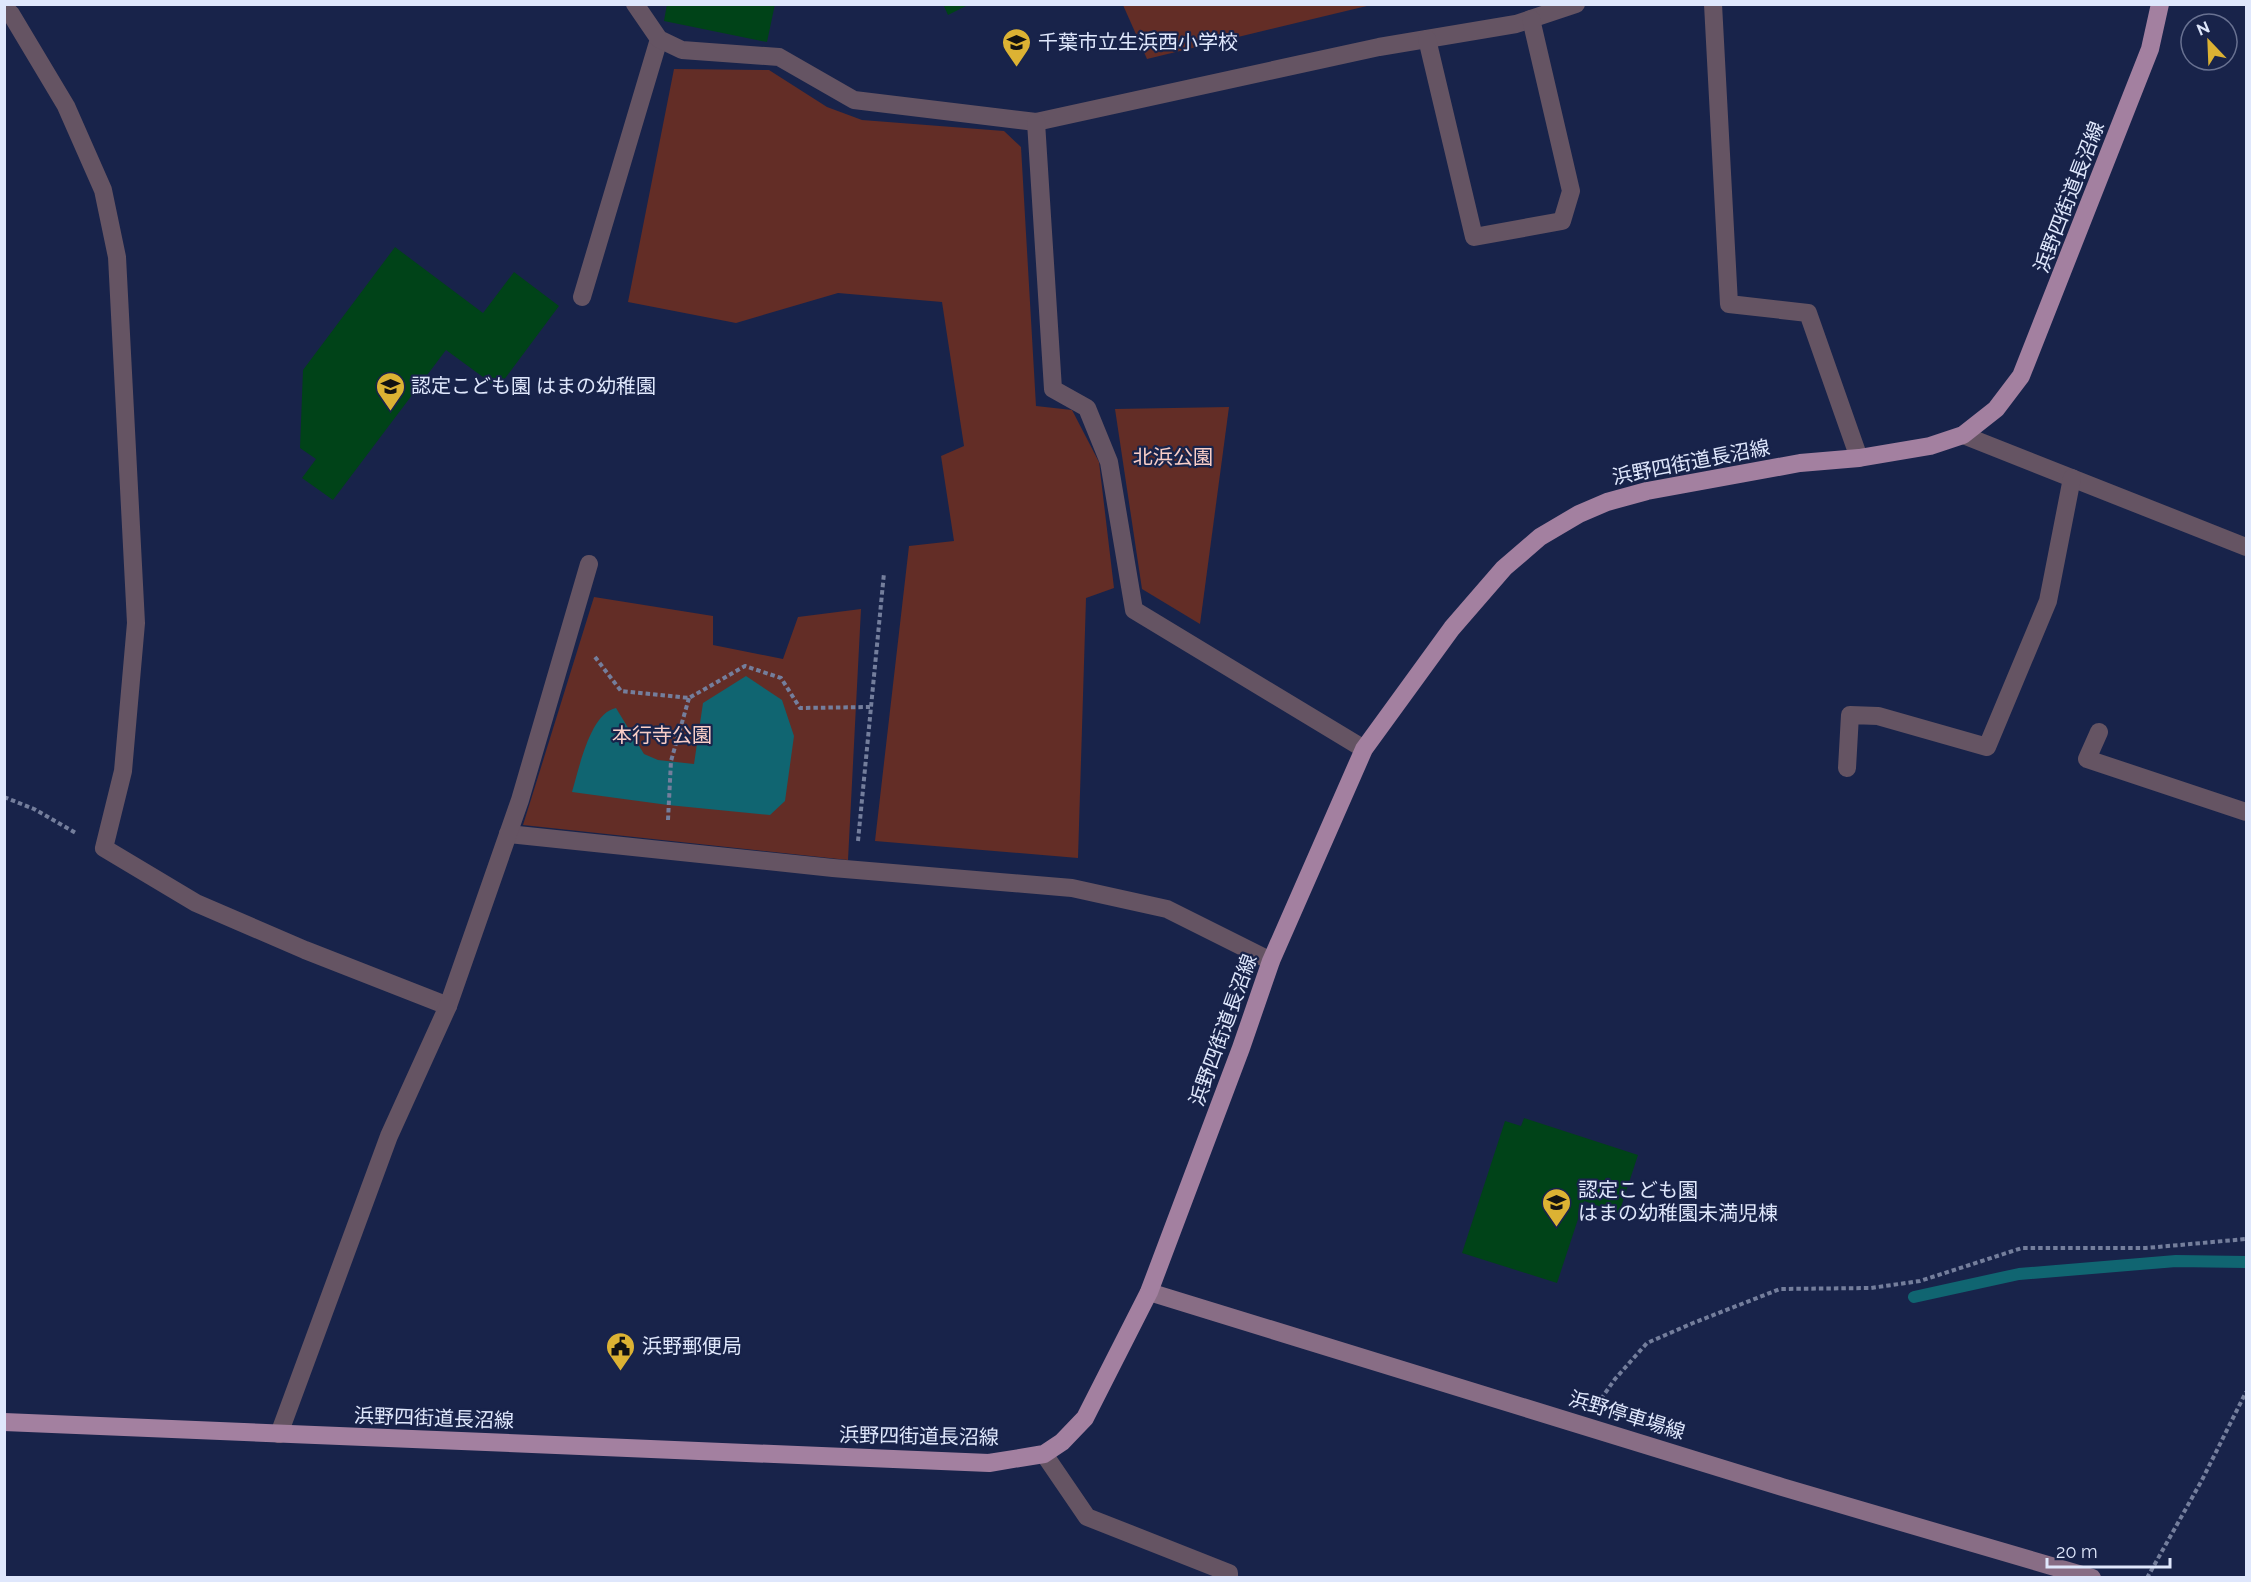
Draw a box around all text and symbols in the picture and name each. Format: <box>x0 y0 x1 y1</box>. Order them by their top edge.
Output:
north arrow <box>2179 12 2239 72</box>
text: N <box>2194 18 2213 40</box>
school or university icon: 千葉市立生浜西小学校 <box>1001 26 1033 68</box>
place label: 千葉市立生浜西小学校 <box>1038 30 1238 54</box>
street label: 浜野四街道長沼線 <box>2029 118 2109 276</box>
school or university icon: 認定こども園 はまの幼稚園 <box>374 370 406 412</box>
place label: 認定こども園 はまの幼稚園 <box>411 374 656 398</box>
street label: 浜野四街道長沼線 <box>1610 435 1772 489</box>
park label: 北浜公園 <box>1133 445 1213 469</box>
park label: 本行寺公園 <box>612 723 712 747</box>
street label: 浜野四街道長沼線 <box>1184 951 1262 1109</box>
place label: 認定こども園 はまの幼稚園未満児棟 <box>1578 1178 1778 1225</box>
school or university icon: 認定こども園 はまの幼稚園未満児棟 <box>1541 1186 1573 1228</box>
public building icon: 浜野郵便局 <box>605 1330 637 1372</box>
place label: 浜野郵便局 <box>642 1334 742 1358</box>
street label: 浜野停車場線 <box>1566 1386 1688 1444</box>
street label: 浜野四街道長沼線 <box>354 1403 514 1433</box>
street label: 浜野四街道長沼線 <box>839 1423 999 1449</box>
scale bar <box>2047 1531 2170 1569</box>
text: 20 m <box>2056 1541 2098 1562</box>

